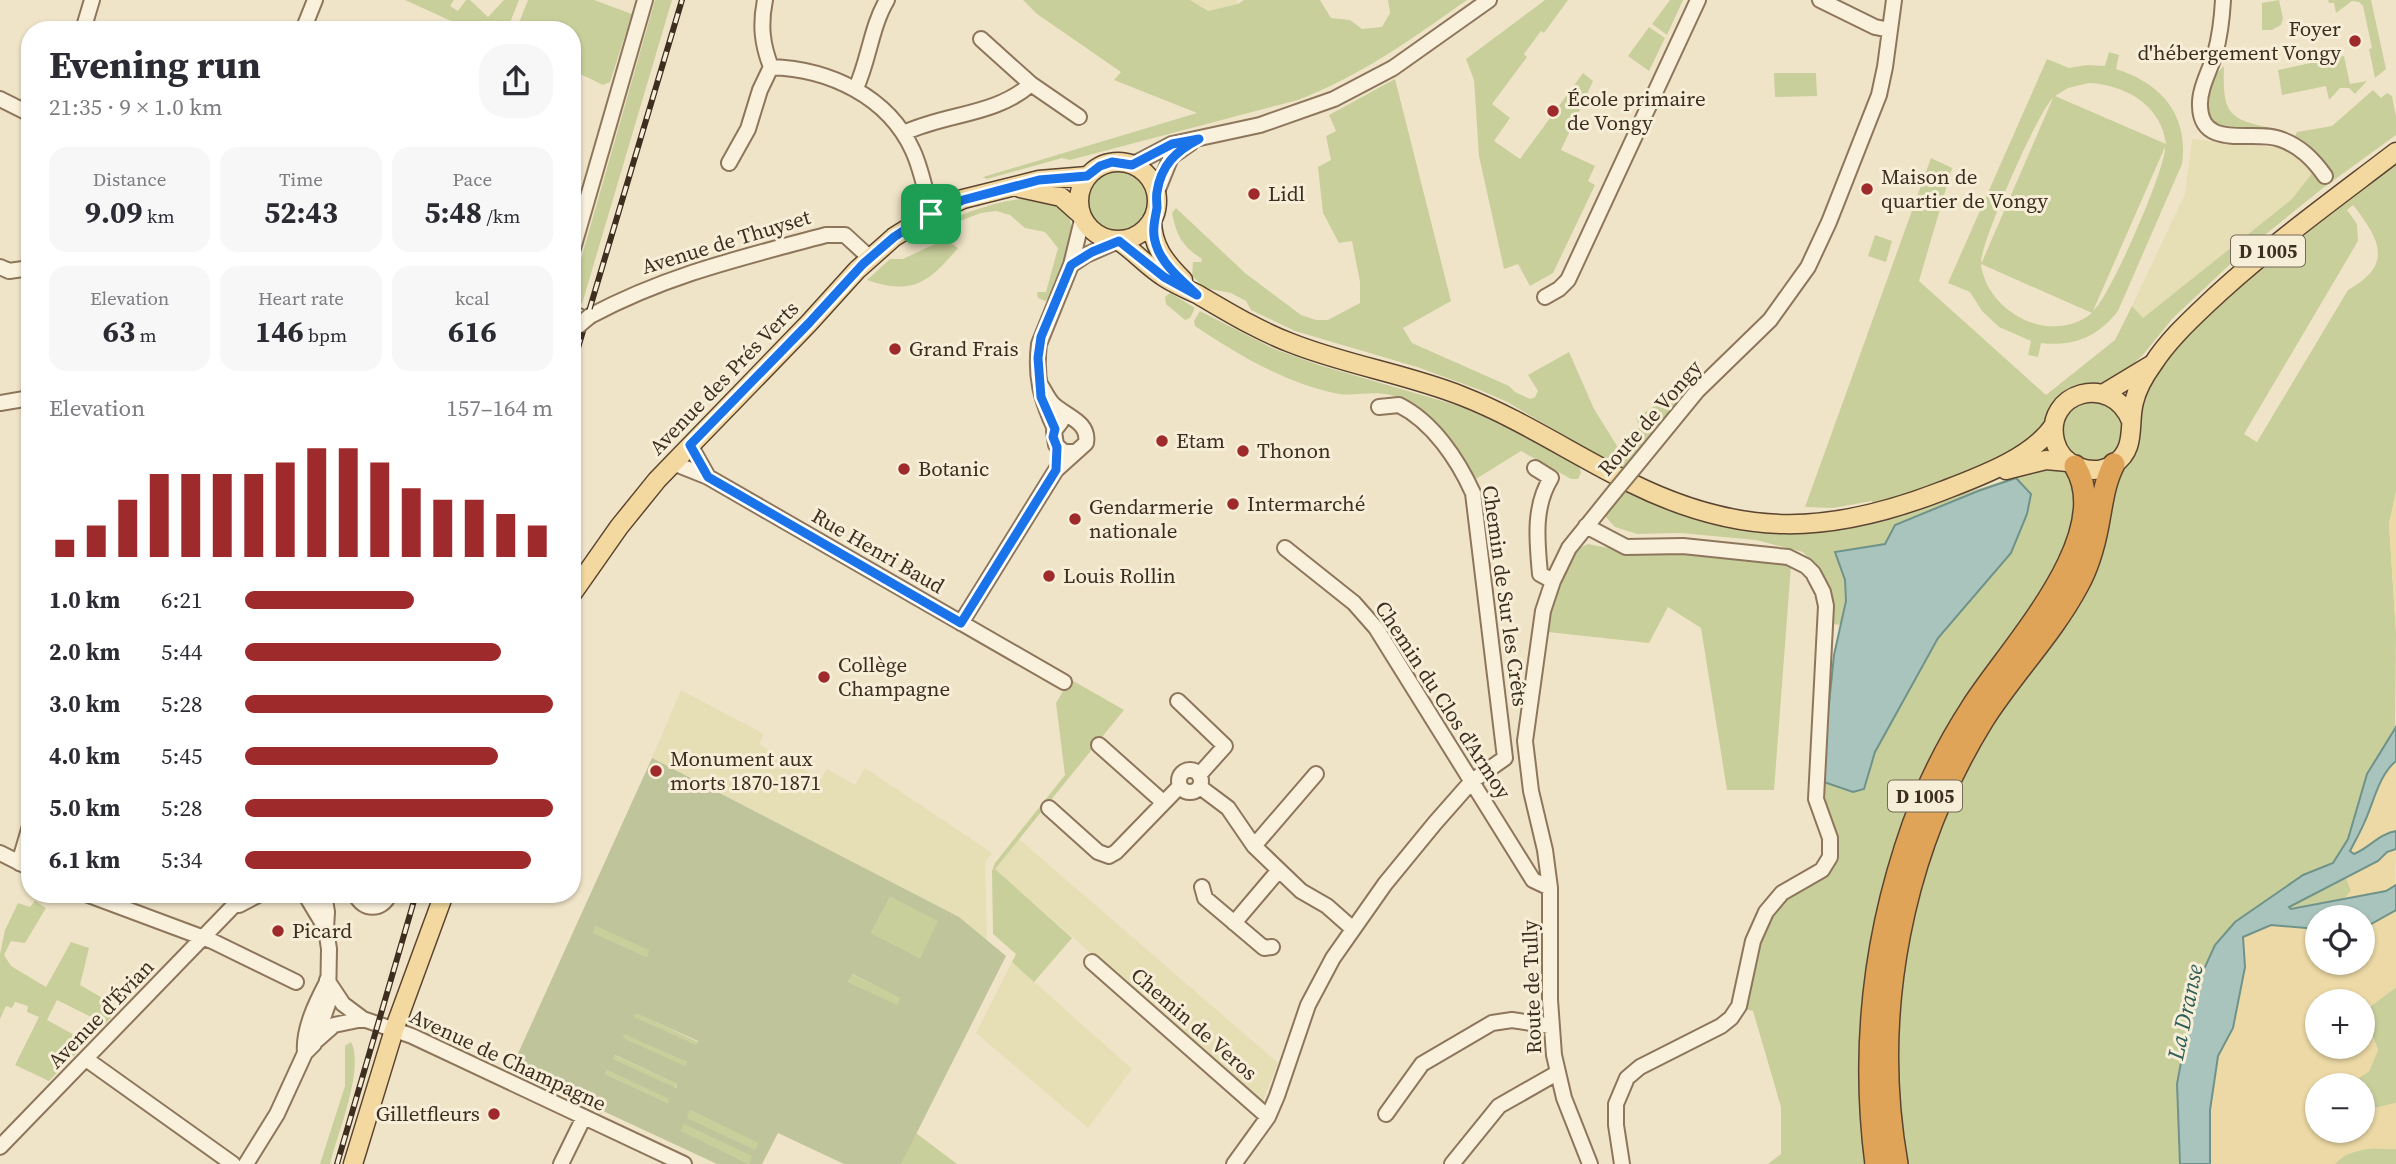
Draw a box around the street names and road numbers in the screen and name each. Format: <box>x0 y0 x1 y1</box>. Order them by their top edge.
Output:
street label: Avenue de Thuyset <box>638 202 814 281</box>
road number: D 1005 <box>2231 235 2305 266</box>
street label: Avenue des Prés Verts <box>642 294 805 461</box>
street label: Route de Vongy <box>1591 353 1708 482</box>
street label: Chemin de Sur les Crêts <box>1476 483 1535 708</box>
street label: Rue Henri Baud <box>807 501 950 600</box>
street label: Chemin du Clos d'Armoy <box>1368 595 1519 805</box>
road number: D 1005 <box>1888 780 1962 811</box>
street label: Route de Tully <box>1515 919 1548 1055</box>
street label: Avenue d'Évian <box>41 952 160 1075</box>
street label: Chemin de Veros <box>1125 961 1264 1087</box>
street label: Avenue de Champagne <box>405 1001 611 1118</box>

